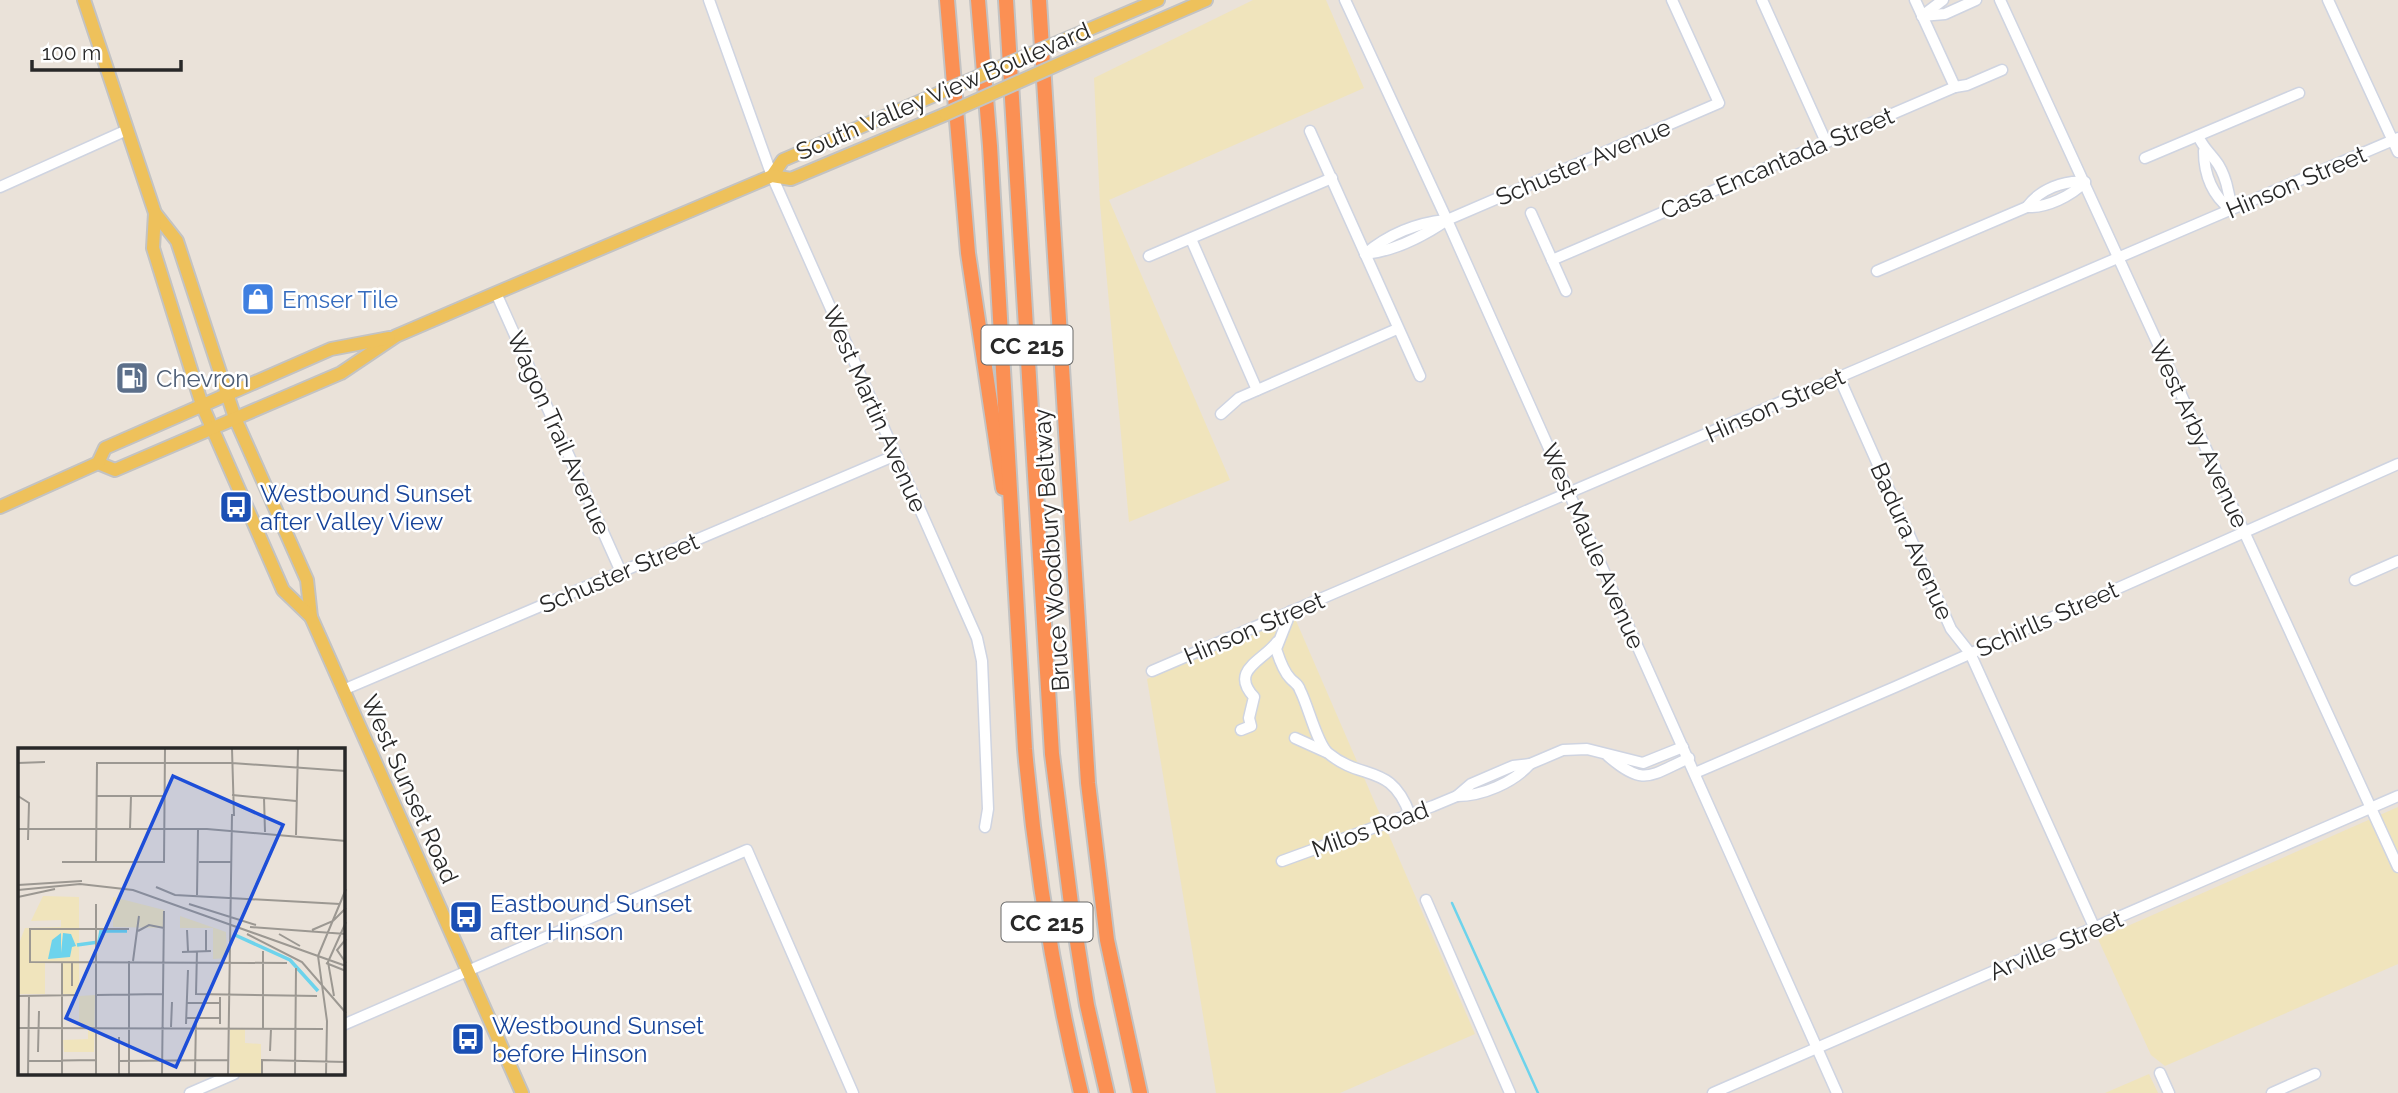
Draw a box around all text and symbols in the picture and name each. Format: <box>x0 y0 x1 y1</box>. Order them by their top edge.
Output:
street label: South Valley View Boulevard <box>792 16 1094 166</box>
scale bar <box>32 28 180 72</box>
text: 100 m <box>42 40 101 65</box>
street label: Casa Encantada Street <box>1656 101 1898 225</box>
street label: Schuster Avenue <box>1491 112 1675 212</box>
street label: Hinson Street <box>2222 139 2370 225</box>
shop icon: Emser Tile <box>239 280 277 318</box>
place label: Emser Tile <box>282 285 398 314</box>
street label: West Martin Avenue <box>816 301 934 517</box>
road number: CC 215 <box>982 326 1072 364</box>
street label: Wagon Trail Avenue <box>501 327 617 539</box>
street label: West Arby Avenue <box>2143 336 2255 532</box>
fuel station icon: Chevron <box>113 359 151 397</box>
street label: Hinson Street <box>1701 361 1849 449</box>
place label: Chevron <box>156 364 249 393</box>
street label: Bruce Woodbury Beltway <box>1027 408 1075 692</box>
street label: West Maule Avenue <box>1535 439 1651 653</box>
street label: Badura Avenue <box>1864 458 1960 624</box>
place label: Westbound Sunset after Valley View <box>260 479 472 536</box>
bus stop icon: Westbound Sunset after Valley View <box>217 488 255 526</box>
street label: Schuster Street <box>535 526 703 620</box>
street label: Schirlls Street <box>1971 575 2123 663</box>
street label: Hinson Street <box>1180 585 1328 671</box>
street label: West Sunset Road <box>355 690 465 888</box>
inset map <box>18 748 345 1076</box>
street label: Milos Road <box>1308 794 1432 864</box>
place label: Eastbound Sunset after Hinson <box>490 889 692 946</box>
bus stop icon: Eastbound Sunset after Hinson <box>447 898 485 936</box>
road number: CC 215 <box>1002 903 1092 942</box>
street label: Arville Street <box>1985 904 2127 986</box>
place label: Westbound Sunset before Hinson <box>492 1011 704 1068</box>
bus stop icon: Westbound Sunset before Hinson <box>449 1020 487 1058</box>

